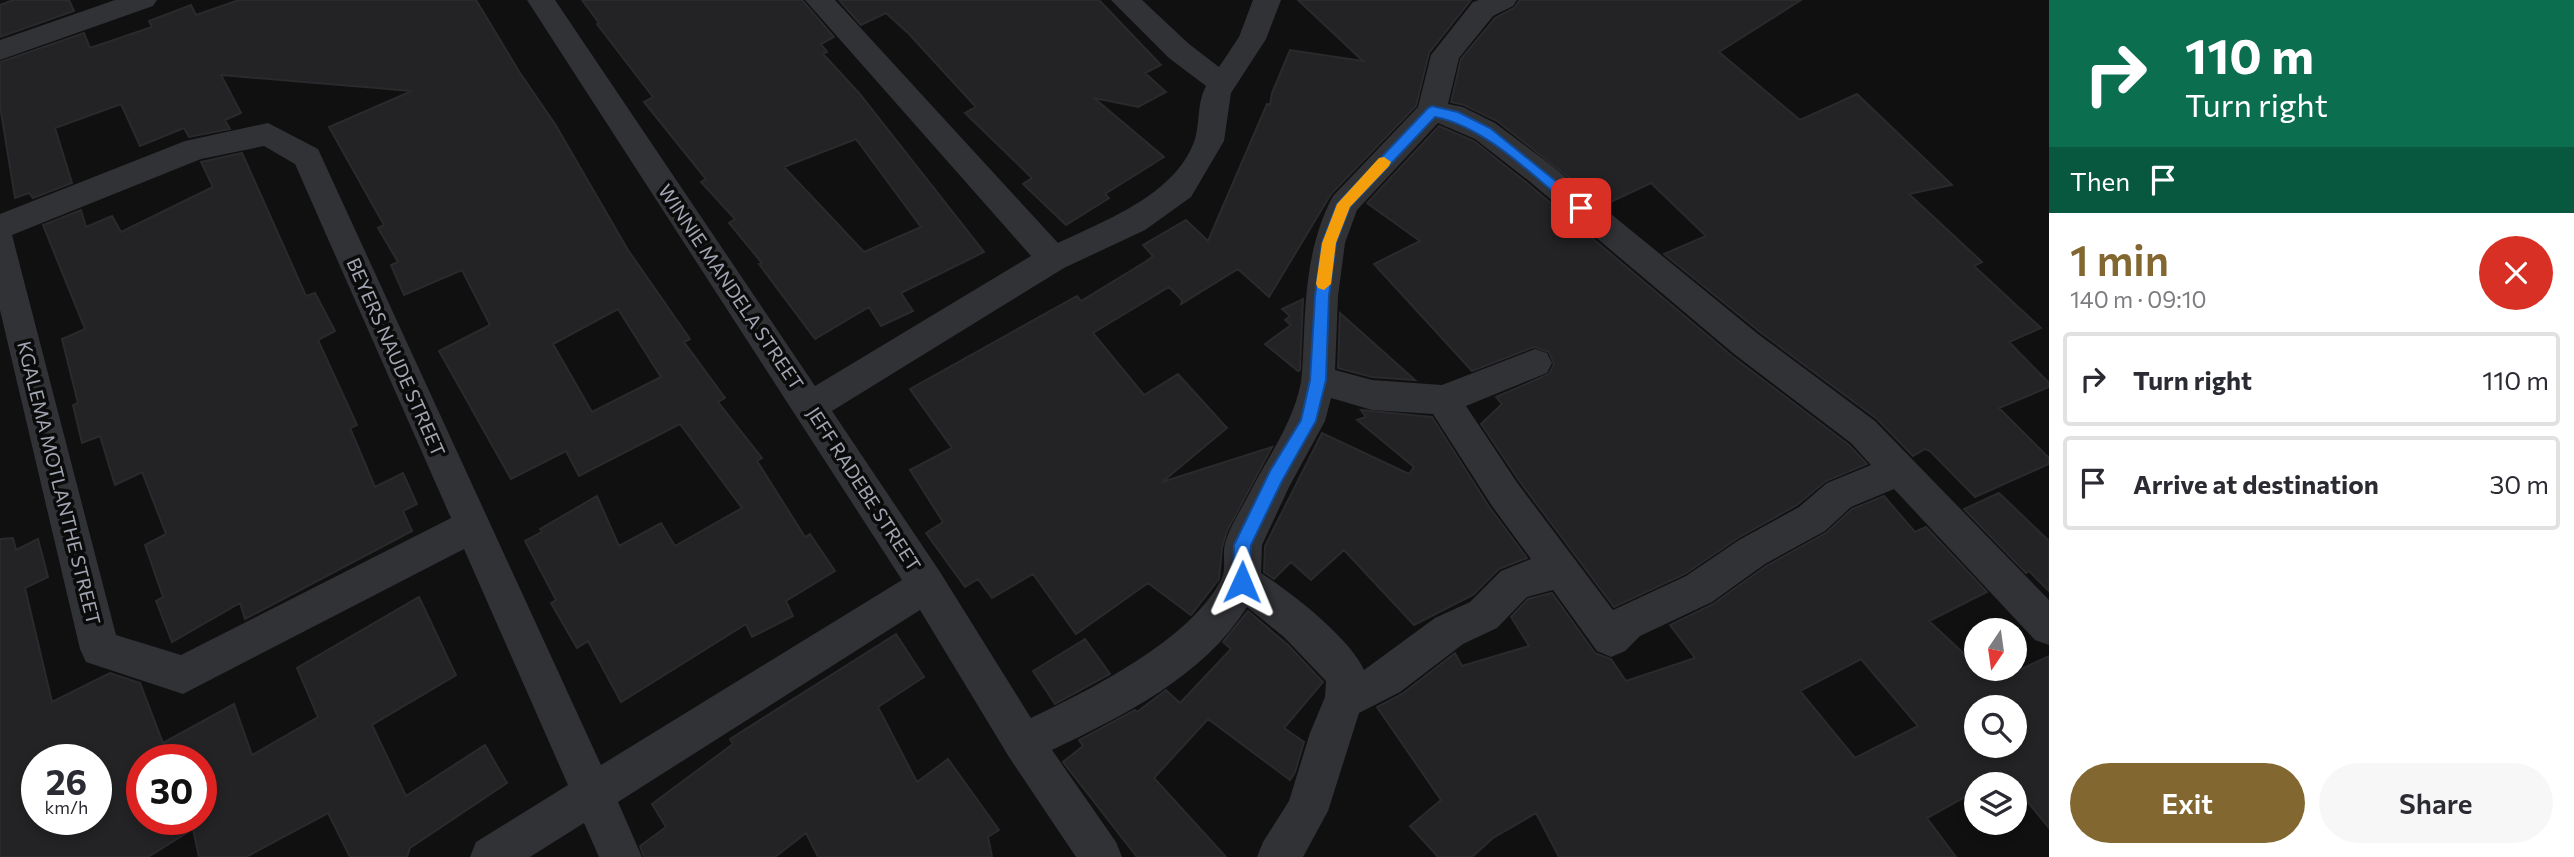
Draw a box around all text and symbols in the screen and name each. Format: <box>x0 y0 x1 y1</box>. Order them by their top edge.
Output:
text: 110 m <box>2185 24 2314 84</box>
icon: right <box>2070 28 2161 119</box>
text: Turn right <box>2185 84 2328 124</box>
icon: arrive <box>2144 161 2182 199</box>
text: Then <box>2070 165 2130 196</box>
pin <box>1551 178 1611 238</box>
street label: WINNIE MANDELA STREET <box>654 180 809 394</box>
icon: arrive <box>1562 189 1600 227</box>
text: 1 min <box>2070 233 2169 285</box>
button: close <box>2479 236 2553 310</box>
street label: BEYERS NAUDE STREET <box>342 254 451 460</box>
text: 140 m · 09:10 <box>2070 285 2207 313</box>
street label: KGALEMA MOTLANTHE STREET <box>13 339 106 627</box>
icon: right <box>2074 360 2112 398</box>
text: Turn right <box>2133 364 2252 395</box>
text: 110 m <box>2482 364 2549 395</box>
street label: JEFF RADEBE STREET <box>803 402 926 575</box>
icon: arrive <box>2074 464 2112 502</box>
text: Arrive at destination <box>2133 468 2379 499</box>
text: 30 m <box>2490 468 2549 499</box>
position arrow <box>1205 545 1279 619</box>
north arrow <box>1964 618 2026 681</box>
map controls <box>1964 618 2027 835</box>
button: search <box>1964 695 2027 758</box>
speed limit sign: 30 <box>126 744 217 835</box>
text: 26 <box>46 759 87 802</box>
button: Exit <box>2070 763 2305 843</box>
button: Share <box>2319 763 2553 843</box>
button: layers <box>1964 772 2027 835</box>
text: km/h <box>45 796 88 818</box>

